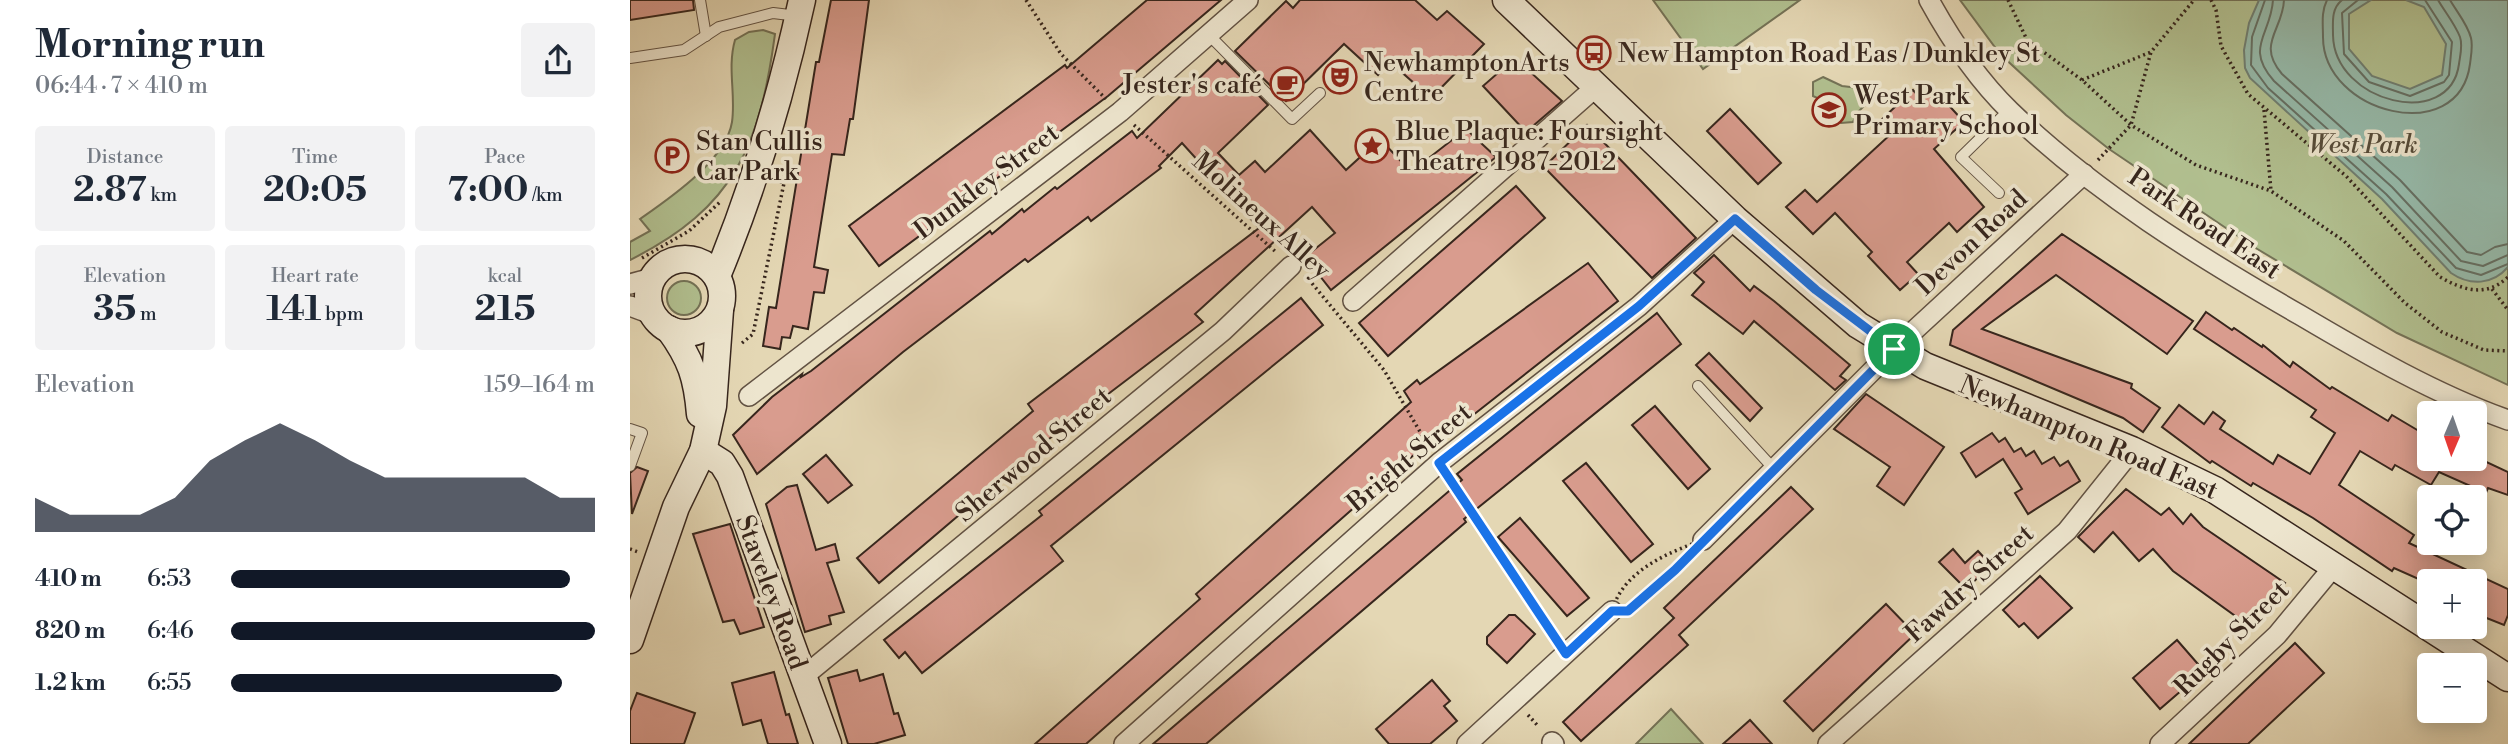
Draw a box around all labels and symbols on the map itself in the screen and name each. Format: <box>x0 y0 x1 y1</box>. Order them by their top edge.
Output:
bus stop icon: New Hampton Road Eas / Dunkley St <box>1575 34 1613 72</box>
place label: New Hampton Road Eas / Dunkley St <box>1618 38 2040 70</box>
place label: NewhamptonArts Centre <box>1364 47 1570 109</box>
theatre icon: NewhamptonArts Centre <box>1321 58 1359 96</box>
cafe icon: Jester's café <box>1268 65 1306 103</box>
place label: Jester's café <box>1121 69 1262 101</box>
place label: West Park Primary School <box>1853 80 2039 142</box>
school or university icon: West Park Primary School <box>1810 91 1848 129</box>
place label: Blue Plaque: Foursight Theatre 1987-2012 <box>1395 116 1663 178</box>
street label: Dunkley Street <box>908 117 1065 247</box>
place label: Stan Cullis Car Park <box>696 126 823 188</box>
place icon: Blue Plaque: Foursight Theatre 1987-2012 <box>1353 127 1391 165</box>
park label: West Park <box>2308 129 2418 161</box>
parking icon: Stan Cullis Car Park <box>653 137 691 175</box>
street label: Molineux Alley <box>1186 145 1337 286</box>
street label: Park Road East <box>2122 161 2287 287</box>
street label: Devon Road <box>1909 183 2034 303</box>
pin <box>1864 319 1924 379</box>
street label: Newhampton Road East <box>1954 369 2223 507</box>
street label: Sherwood Street <box>949 380 1118 529</box>
street label: Bright Street <box>1340 396 1478 520</box>
north arrow <box>2417 401 2487 471</box>
street label: Staveley Road <box>728 511 814 674</box>
street label: Fawdry Street <box>1899 518 2041 650</box>
street label: Rugby Street <box>2168 575 2296 703</box>

